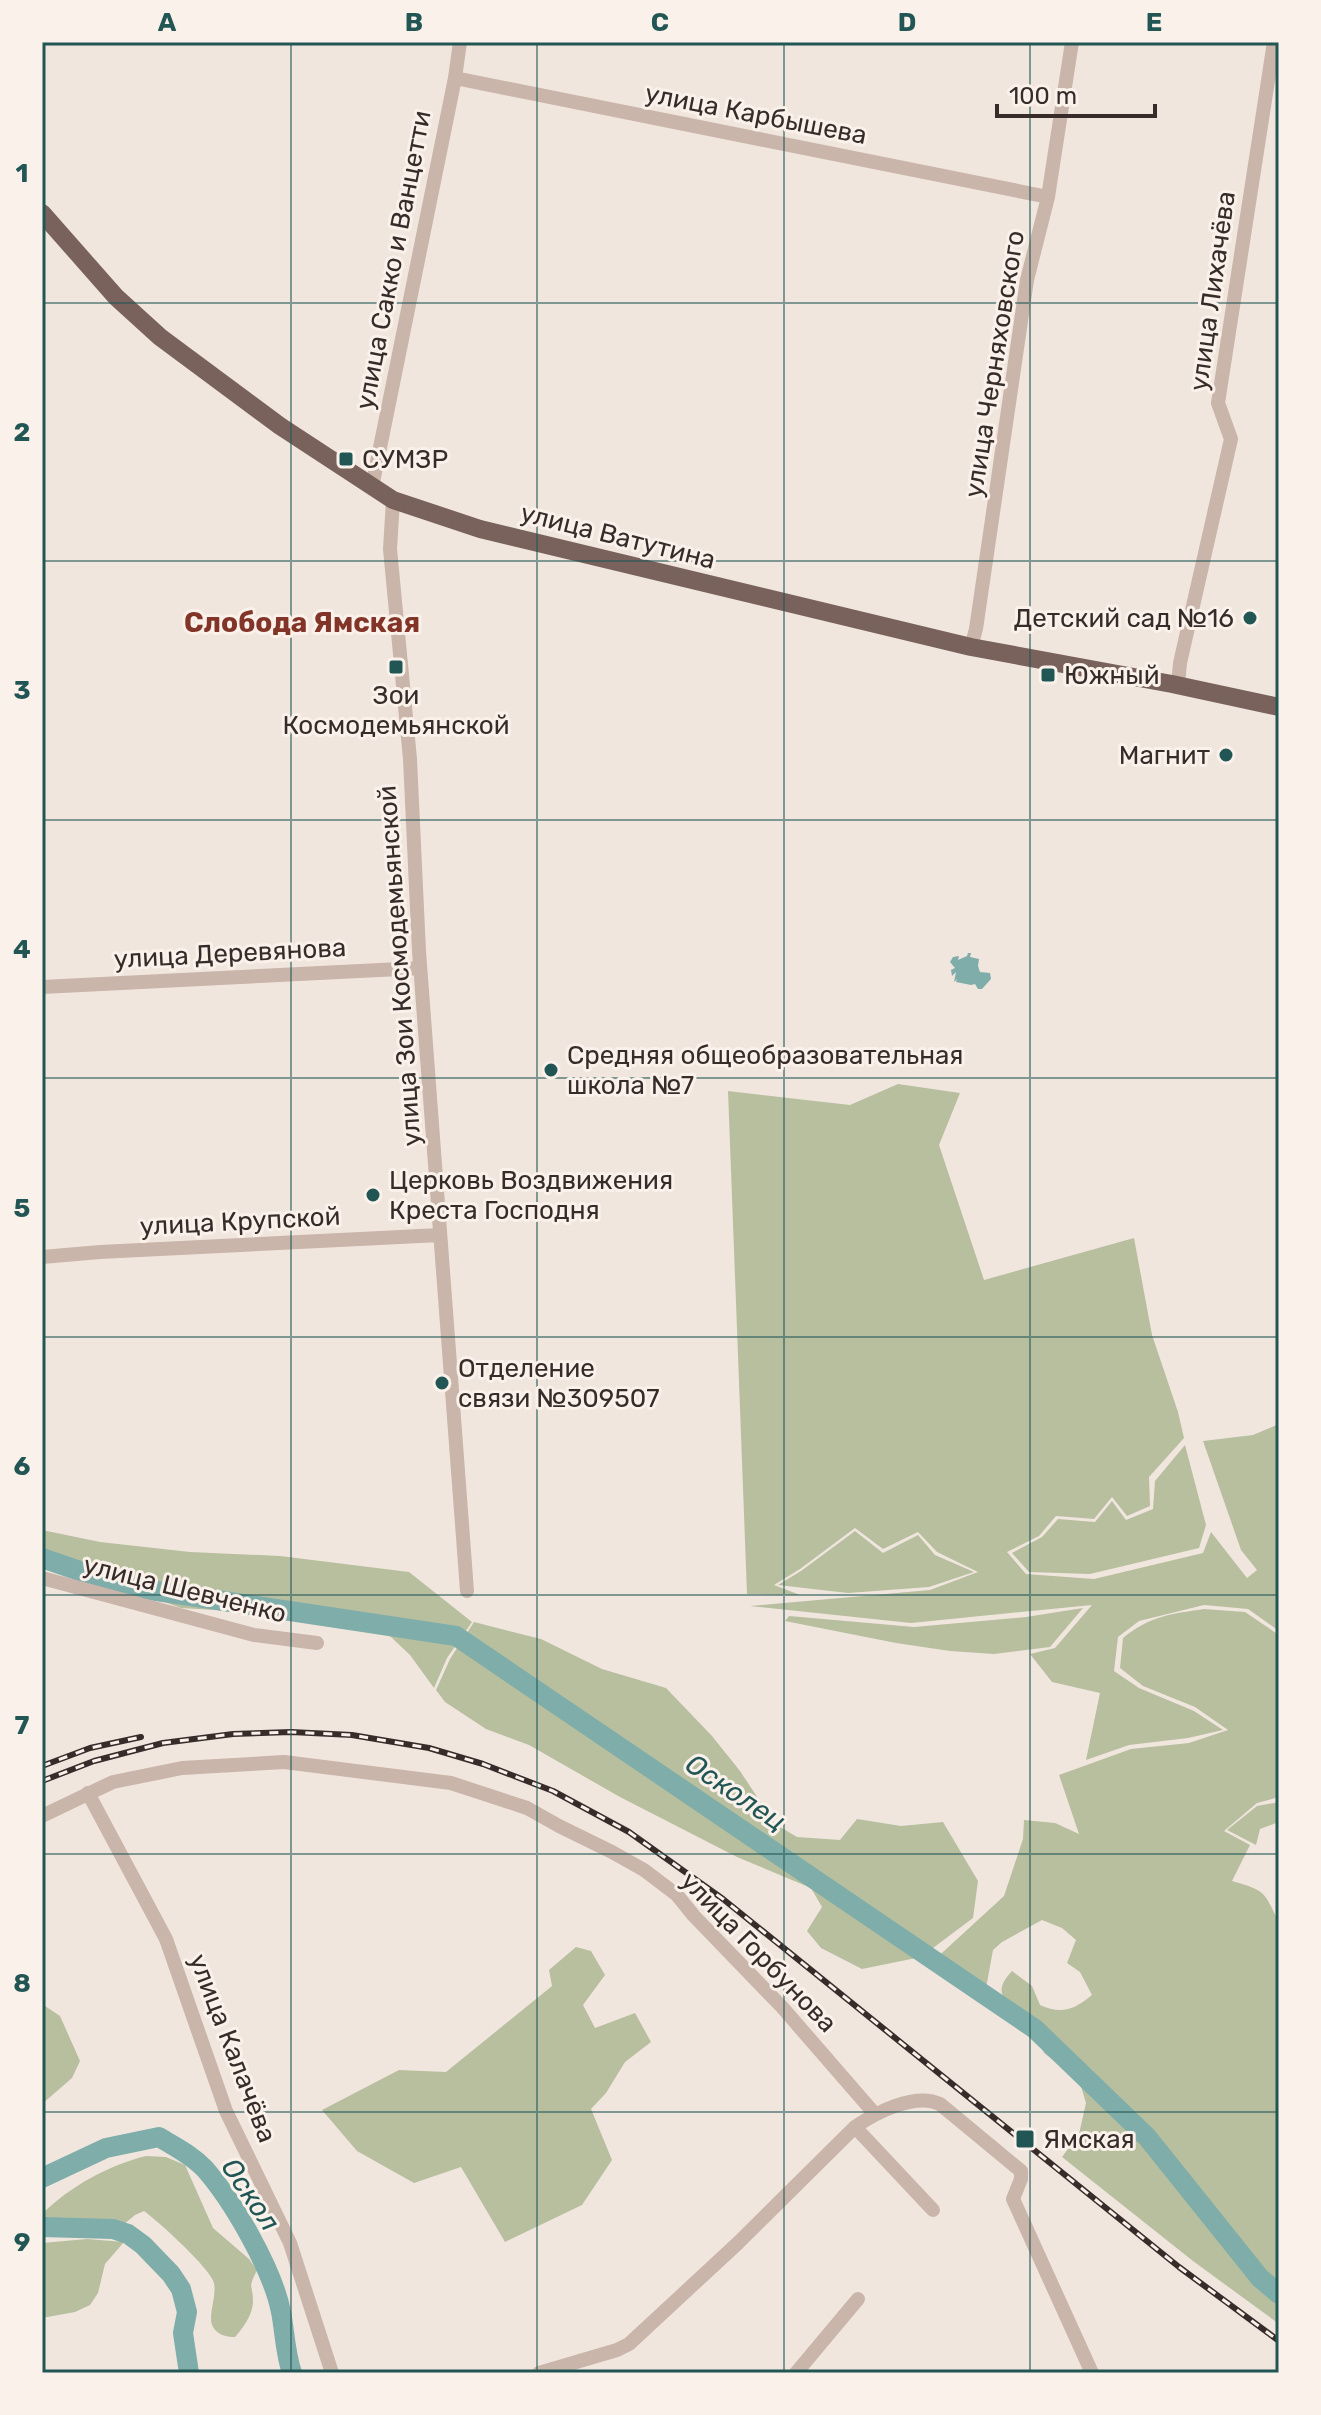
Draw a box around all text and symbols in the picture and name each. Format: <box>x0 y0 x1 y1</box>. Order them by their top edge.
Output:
text: A <box>158 7 177 38</box>
text: B <box>405 7 423 38</box>
text: C <box>651 7 669 38</box>
text: D <box>898 7 916 38</box>
text: E <box>1146 7 1162 38</box>
scale bar <box>997 68 1155 118</box>
street label: улица Карбышева <box>642 78 869 151</box>
text: 100 m <box>1009 82 1077 110</box>
street label: улица Сакко и Ванцетти <box>349 108 438 412</box>
text: 1 <box>16 158 28 189</box>
street label: улица Лихачёва <box>1183 189 1242 393</box>
street label: улица Черняховского <box>958 228 1031 500</box>
text: 2 <box>14 417 30 448</box>
place label: СУМЗР <box>362 444 448 475</box>
marker: СУМЗР <box>337 450 355 468</box>
street label: улица Ватутина <box>517 497 719 576</box>
place label: Детский сад №16 <box>1014 603 1234 634</box>
district label: Слобода Ямская <box>184 606 420 639</box>
marker: Детский сад №16 <box>1241 609 1259 627</box>
marker: Зои Космодемьянской <box>387 658 405 676</box>
place label: Южный <box>1064 660 1160 691</box>
marker: Южный <box>1039 666 1057 684</box>
text: 3 <box>13 675 31 706</box>
place label: Зои Космодемьянской <box>282 680 510 741</box>
place label: Магнит <box>1119 740 1210 771</box>
marker: Магнит <box>1217 746 1235 764</box>
street label: улица Зои Космодемьянской <box>371 785 428 1147</box>
street label: улица Деревянова <box>113 932 347 975</box>
text: 4 <box>13 934 31 965</box>
place label: Средняя общеобразовательная школа №7 <box>567 1040 964 1101</box>
marker: Средняя общеобразовательная школа №7 <box>542 1061 560 1079</box>
place label: Церковь Воздвижения Креста Господня <box>389 1165 673 1226</box>
marker: Церковь Воздвижения Креста Господня <box>364 1186 382 1204</box>
text: 5 <box>14 1193 30 1224</box>
street label: улица Крупской <box>139 1201 341 1242</box>
place label: Отделение связи №309507 <box>458 1353 660 1414</box>
marker: Отделение связи №309507 <box>433 1374 451 1392</box>
text: 6 <box>14 1451 31 1482</box>
street label: улица Шевченко <box>80 1549 290 1630</box>
text: 7 <box>15 1710 30 1741</box>
water label: Осколец <box>679 1747 792 1838</box>
street label: улица Горбунова <box>674 1866 843 2039</box>
street label: улица Калачёва <box>182 1950 283 2147</box>
text: 8 <box>13 1968 31 1999</box>
place label: Ямская <box>1043 2124 1135 2155</box>
marker: Ямская <box>1014 2128 1036 2150</box>
water label: Оскол <box>214 2152 287 2237</box>
text: 9 <box>14 2227 30 2258</box>

